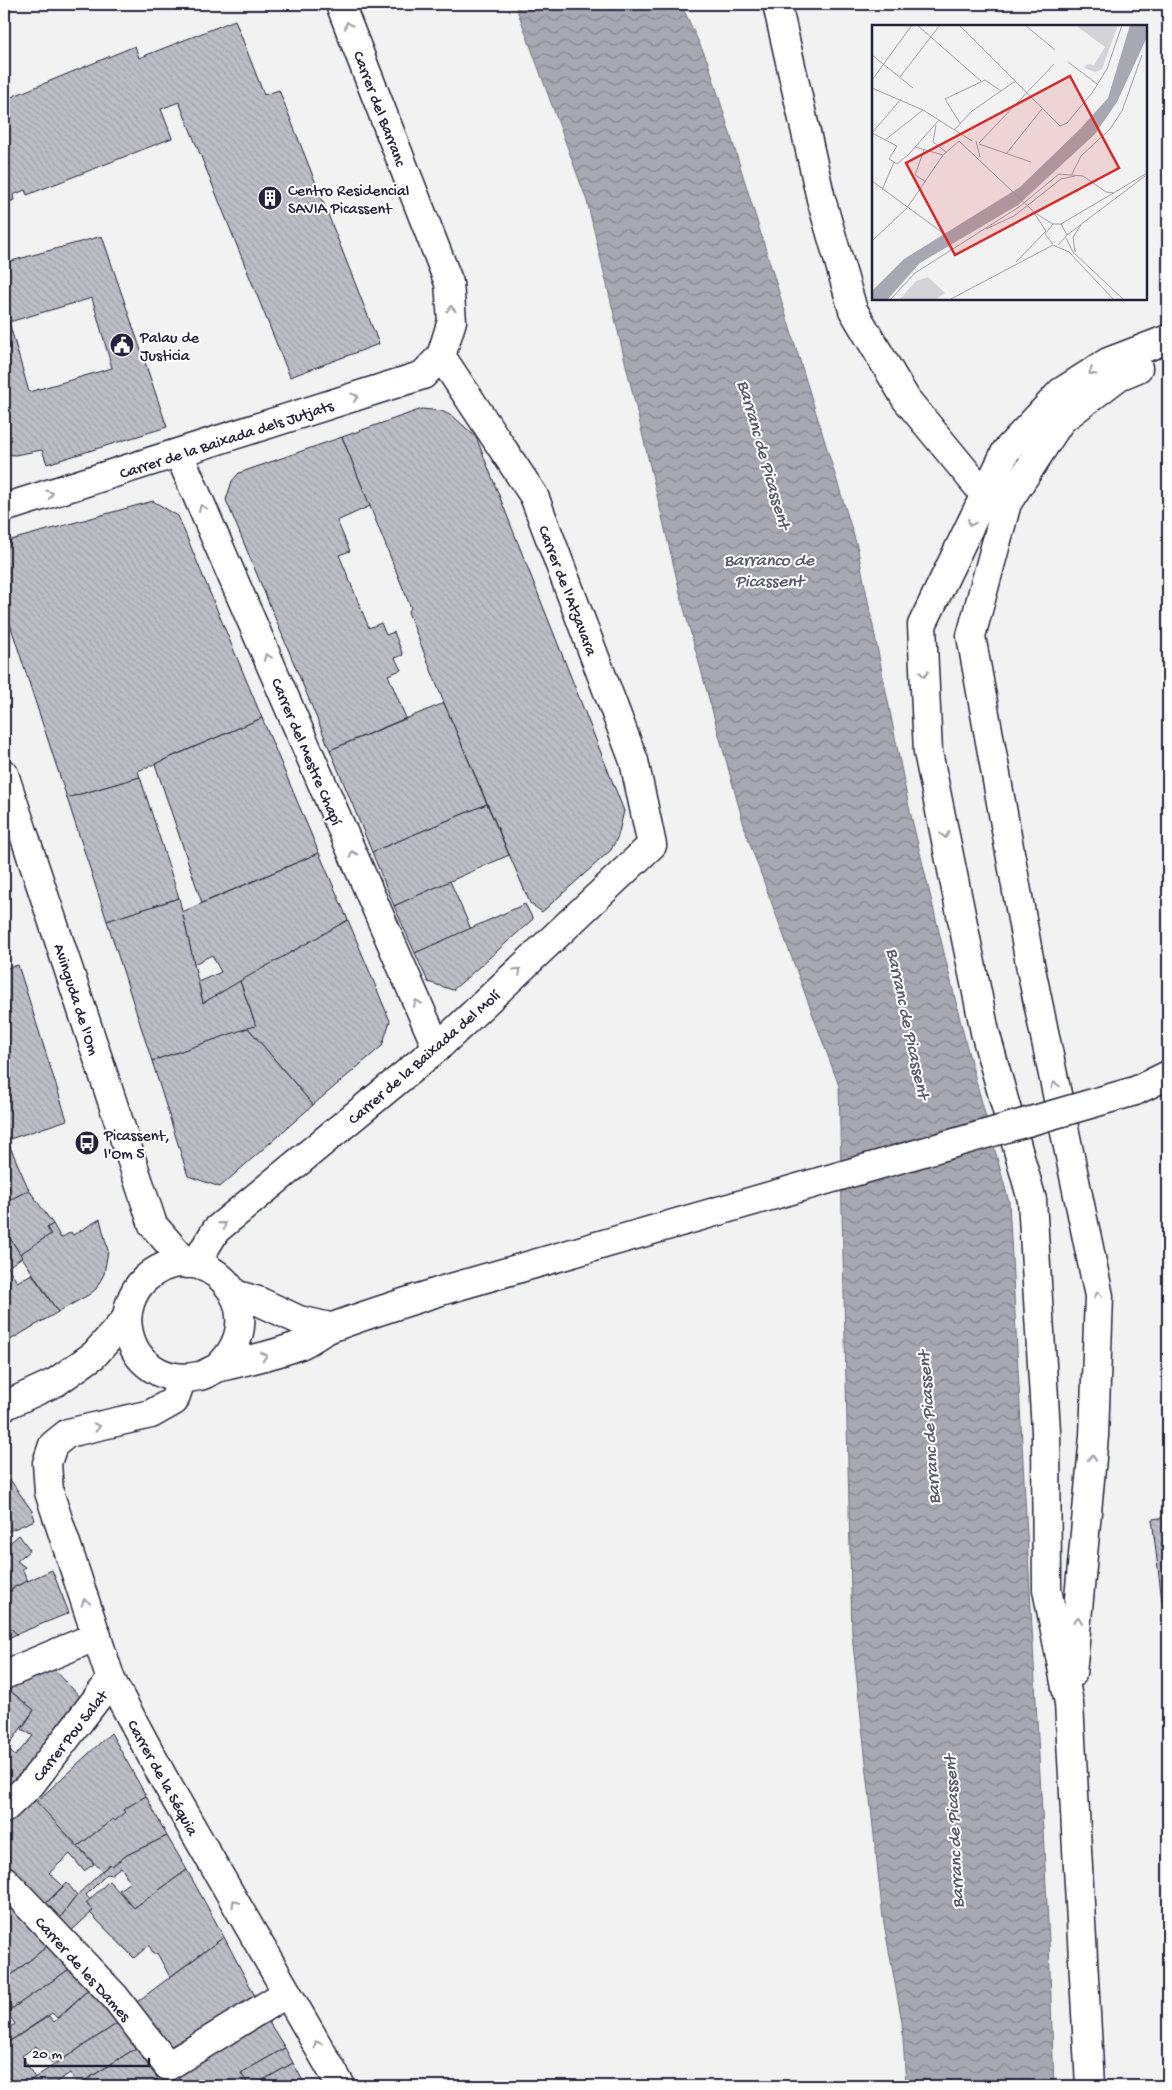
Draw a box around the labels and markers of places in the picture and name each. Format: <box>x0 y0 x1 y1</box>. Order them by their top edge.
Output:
place label: Centro Residencial SAVIA Picassent <box>288 183 409 220</box>
building icon: Centro Residencial SAVIA Picassent <box>257 185 283 211</box>
place label: Palau de Justicia <box>139 330 200 367</box>
public building icon: Palau de Justicia <box>109 332 135 358</box>
place label: Picassent, l'Om 5 <box>103 1128 170 1165</box>
bus stop icon: Picassent, l'Om 5 <box>74 1130 100 1156</box>

